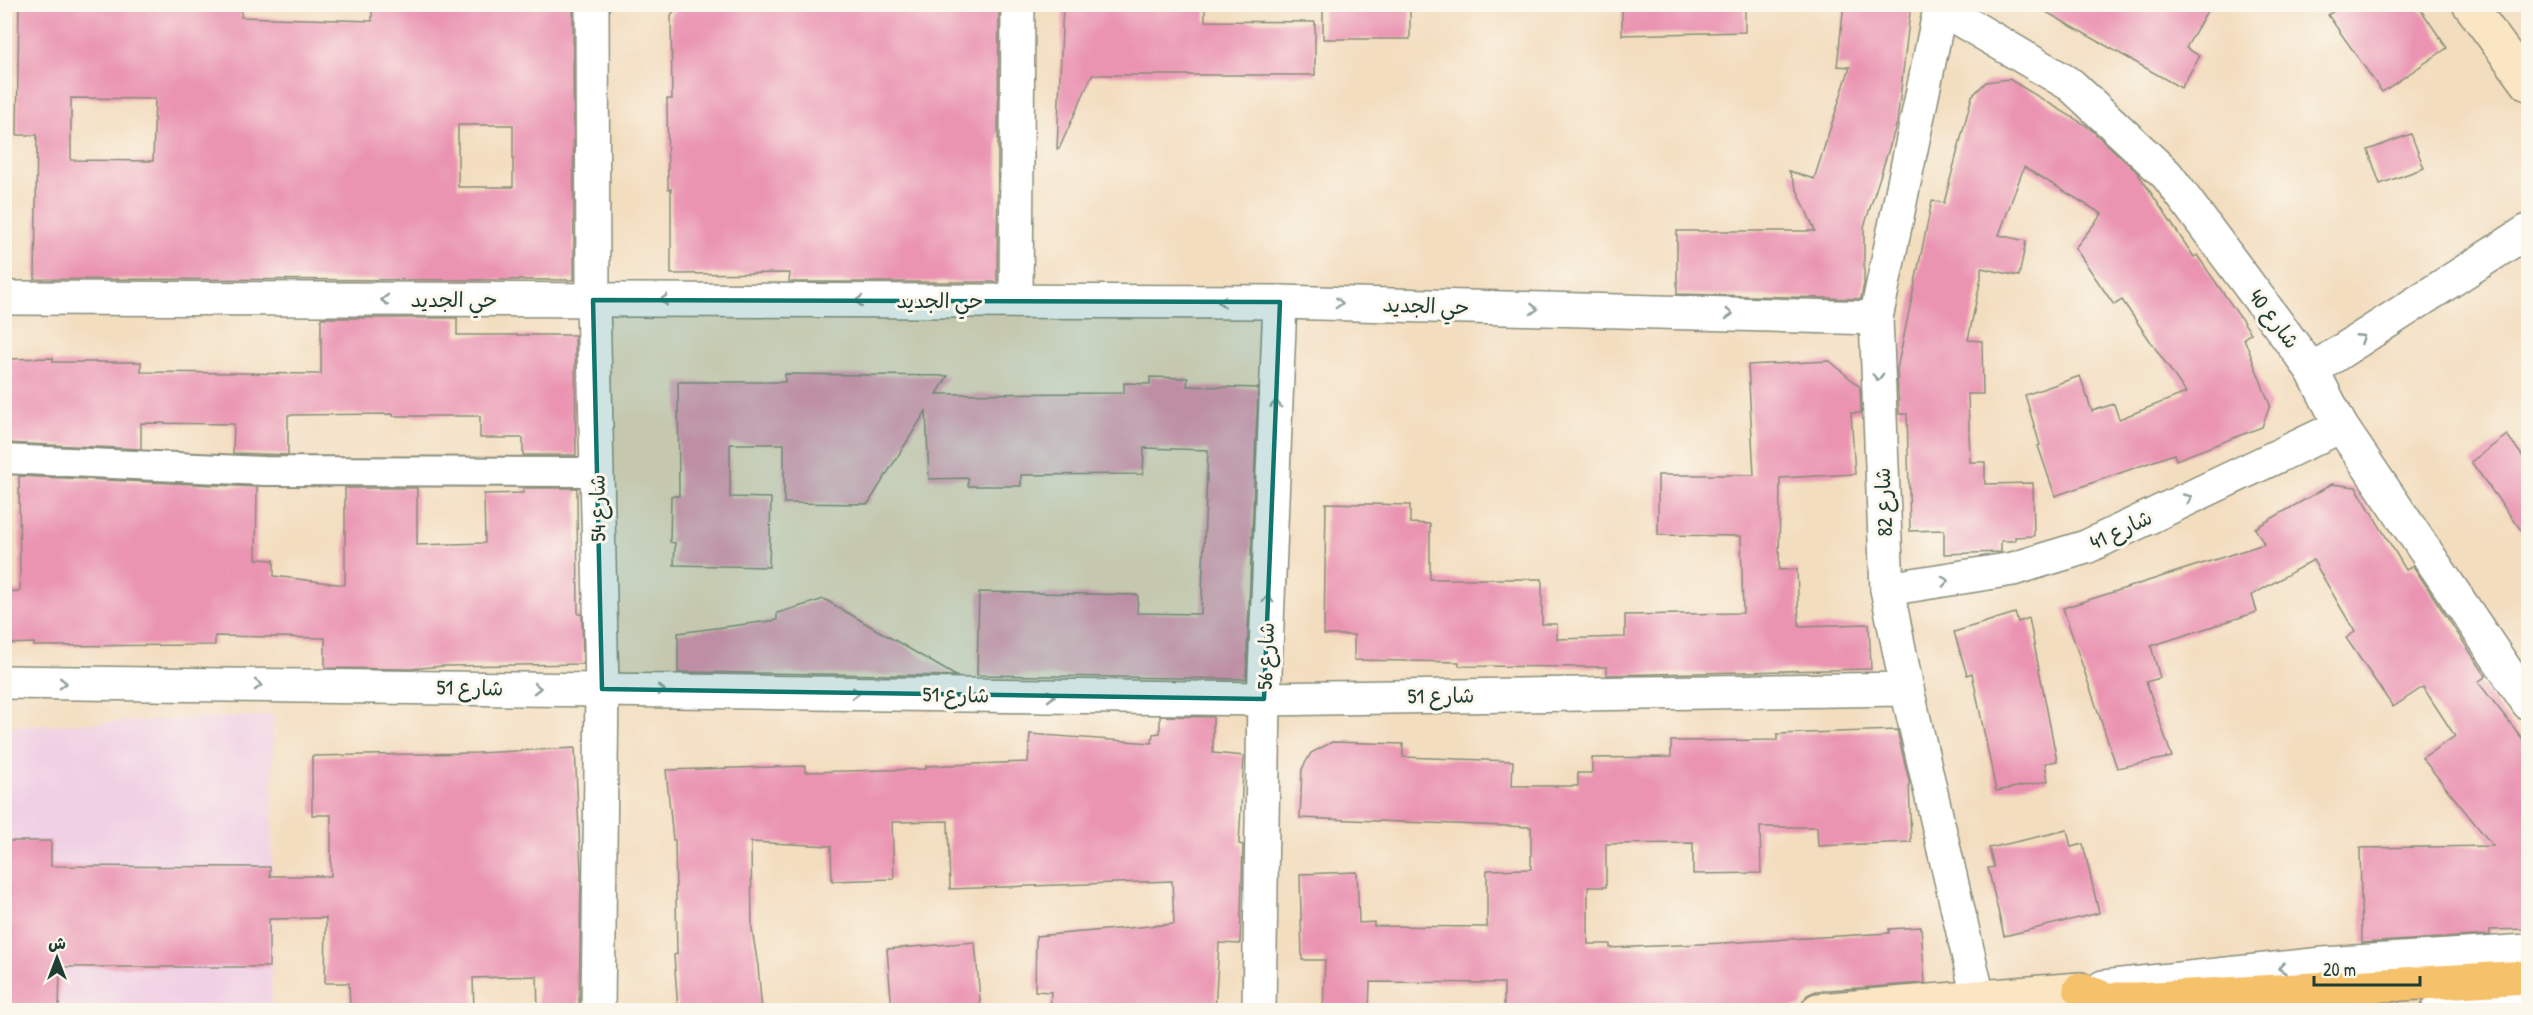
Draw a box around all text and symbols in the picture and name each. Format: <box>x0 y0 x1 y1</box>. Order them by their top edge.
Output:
street label: شارع 40 <box>2242 283 2306 355</box>
street label: حي الجديد <box>411 285 497 319</box>
street label: حي الجديد <box>897 286 983 320</box>
street label: حي الجديد <box>1382 289 1470 327</box>
one-way arrow <box>380 293 389 306</box>
one-way arrow <box>659 294 668 306</box>
one-way arrow <box>854 295 863 307</box>
one-way arrow <box>1217 296 1226 308</box>
one-way arrow <box>1334 297 1343 310</box>
one-way arrow <box>1529 303 1538 315</box>
one-way arrow <box>1724 308 1733 321</box>
one-way arrow <box>2355 334 2365 346</box>
one-way arrow <box>1872 372 1885 381</box>
one-way arrow <box>1270 399 1283 408</box>
street label: شارع 82 <box>1868 467 1900 537</box>
street label: شارع 54 <box>582 474 614 542</box>
one-way arrow <box>2182 494 2193 506</box>
street label: شارع 41 <box>2085 503 2157 557</box>
one-way arrow <box>1941 575 1950 588</box>
one-way arrow <box>1262 594 1275 603</box>
street label: شارع 56 <box>1250 622 1282 690</box>
street label: شارع 51 <box>436 672 504 704</box>
one-way arrow <box>58 676 67 689</box>
one-way arrow <box>253 679 262 691</box>
street label: شارع 51 <box>922 679 990 711</box>
street label: شارع 51 <box>1407 680 1475 712</box>
one-way arrow <box>532 682 541 695</box>
one-way arrow <box>656 684 665 696</box>
one-way arrow <box>851 687 860 699</box>
one-way arrow <box>1046 690 1055 702</box>
north arrow <box>27 928 87 988</box>
text: ش <box>48 932 66 954</box>
scale bar <box>2314 949 2420 987</box>
text: 20 m <box>2323 957 2356 982</box>
one-way arrow <box>2277 961 2286 974</box>

